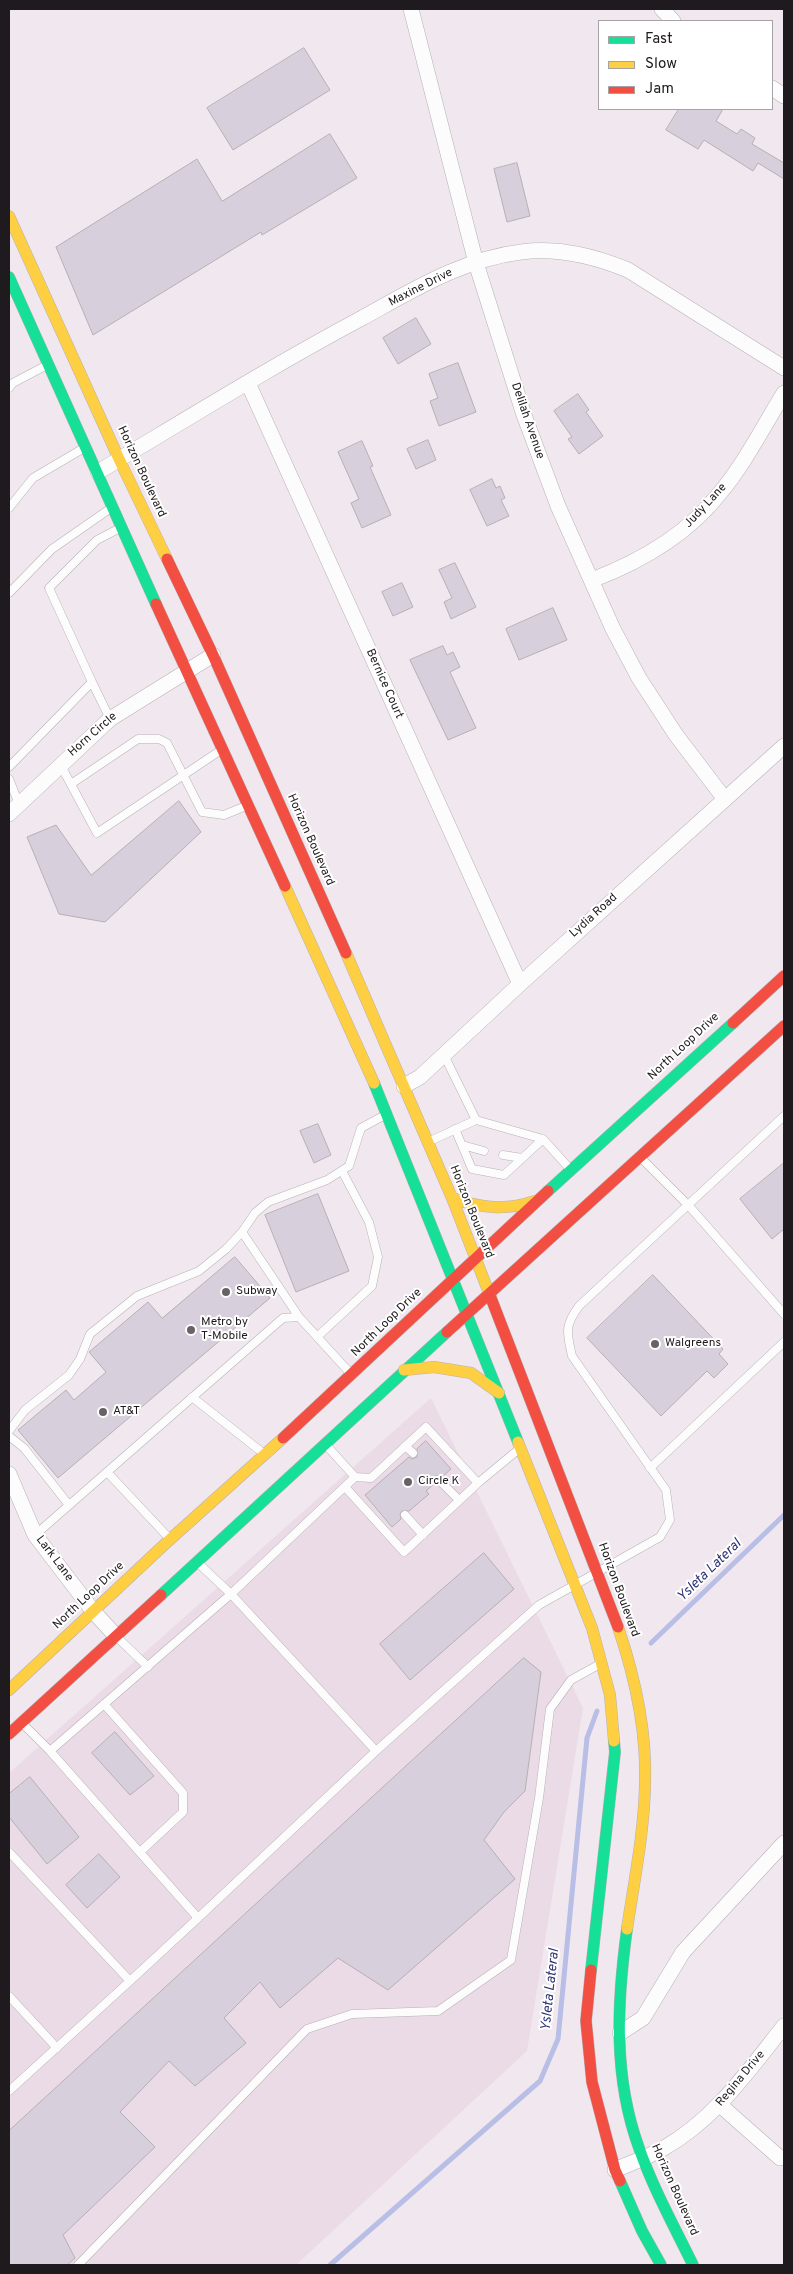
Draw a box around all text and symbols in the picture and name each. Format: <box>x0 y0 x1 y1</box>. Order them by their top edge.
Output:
legend <box>598 20 773 110</box>
text: Fast <box>645 30 673 49</box>
text: Slow <box>645 55 677 74</box>
text: Jam <box>645 80 674 99</box>
street label: Maxine Drive <box>387 266 455 310</box>
street label: Delilah Avenue <box>507 381 547 461</box>
street label: Horizon Boulevard <box>114 424 168 520</box>
street label: Judy Lane <box>682 481 730 531</box>
street label: Bernice Court <box>362 647 406 721</box>
street label: Horn Circle <box>66 710 120 760</box>
street label: Horizon Boulevard <box>283 792 337 888</box>
street label: Lydia Road <box>567 891 621 941</box>
street label: North Loop Drive <box>645 1010 723 1084</box>
street label: Horizon Boulevard <box>446 1163 496 1261</box>
place label: Subway <box>236 1285 278 1299</box>
marker: Subway <box>220 1286 232 1298</box>
street label: North Loop Drive <box>349 1286 425 1360</box>
place label: Metro by T-Mobile <box>201 1316 248 1344</box>
marker: Metro by T-Mobile <box>185 1324 197 1336</box>
place label: Walgreens <box>665 1337 721 1351</box>
marker: Walgreens <box>649 1338 661 1350</box>
place label: AT&T <box>113 1405 140 1419</box>
marker: AT&T <box>97 1406 109 1418</box>
place label: Circle K <box>418 1475 460 1489</box>
marker: Circle K <box>402 1476 414 1488</box>
street label: Lark Lane <box>32 1533 76 1585</box>
water label: Ysleta Lateral <box>675 1536 745 1606</box>
street label: Horizon Boulevard <box>594 1541 642 1639</box>
street label: North Loop Drive <box>50 1559 128 1633</box>
water label: Ysleta Lateral <box>538 1948 564 2032</box>
street label: Regina Drive <box>713 2048 769 2110</box>
street label: Horizon Boulevard <box>647 2142 701 2238</box>

